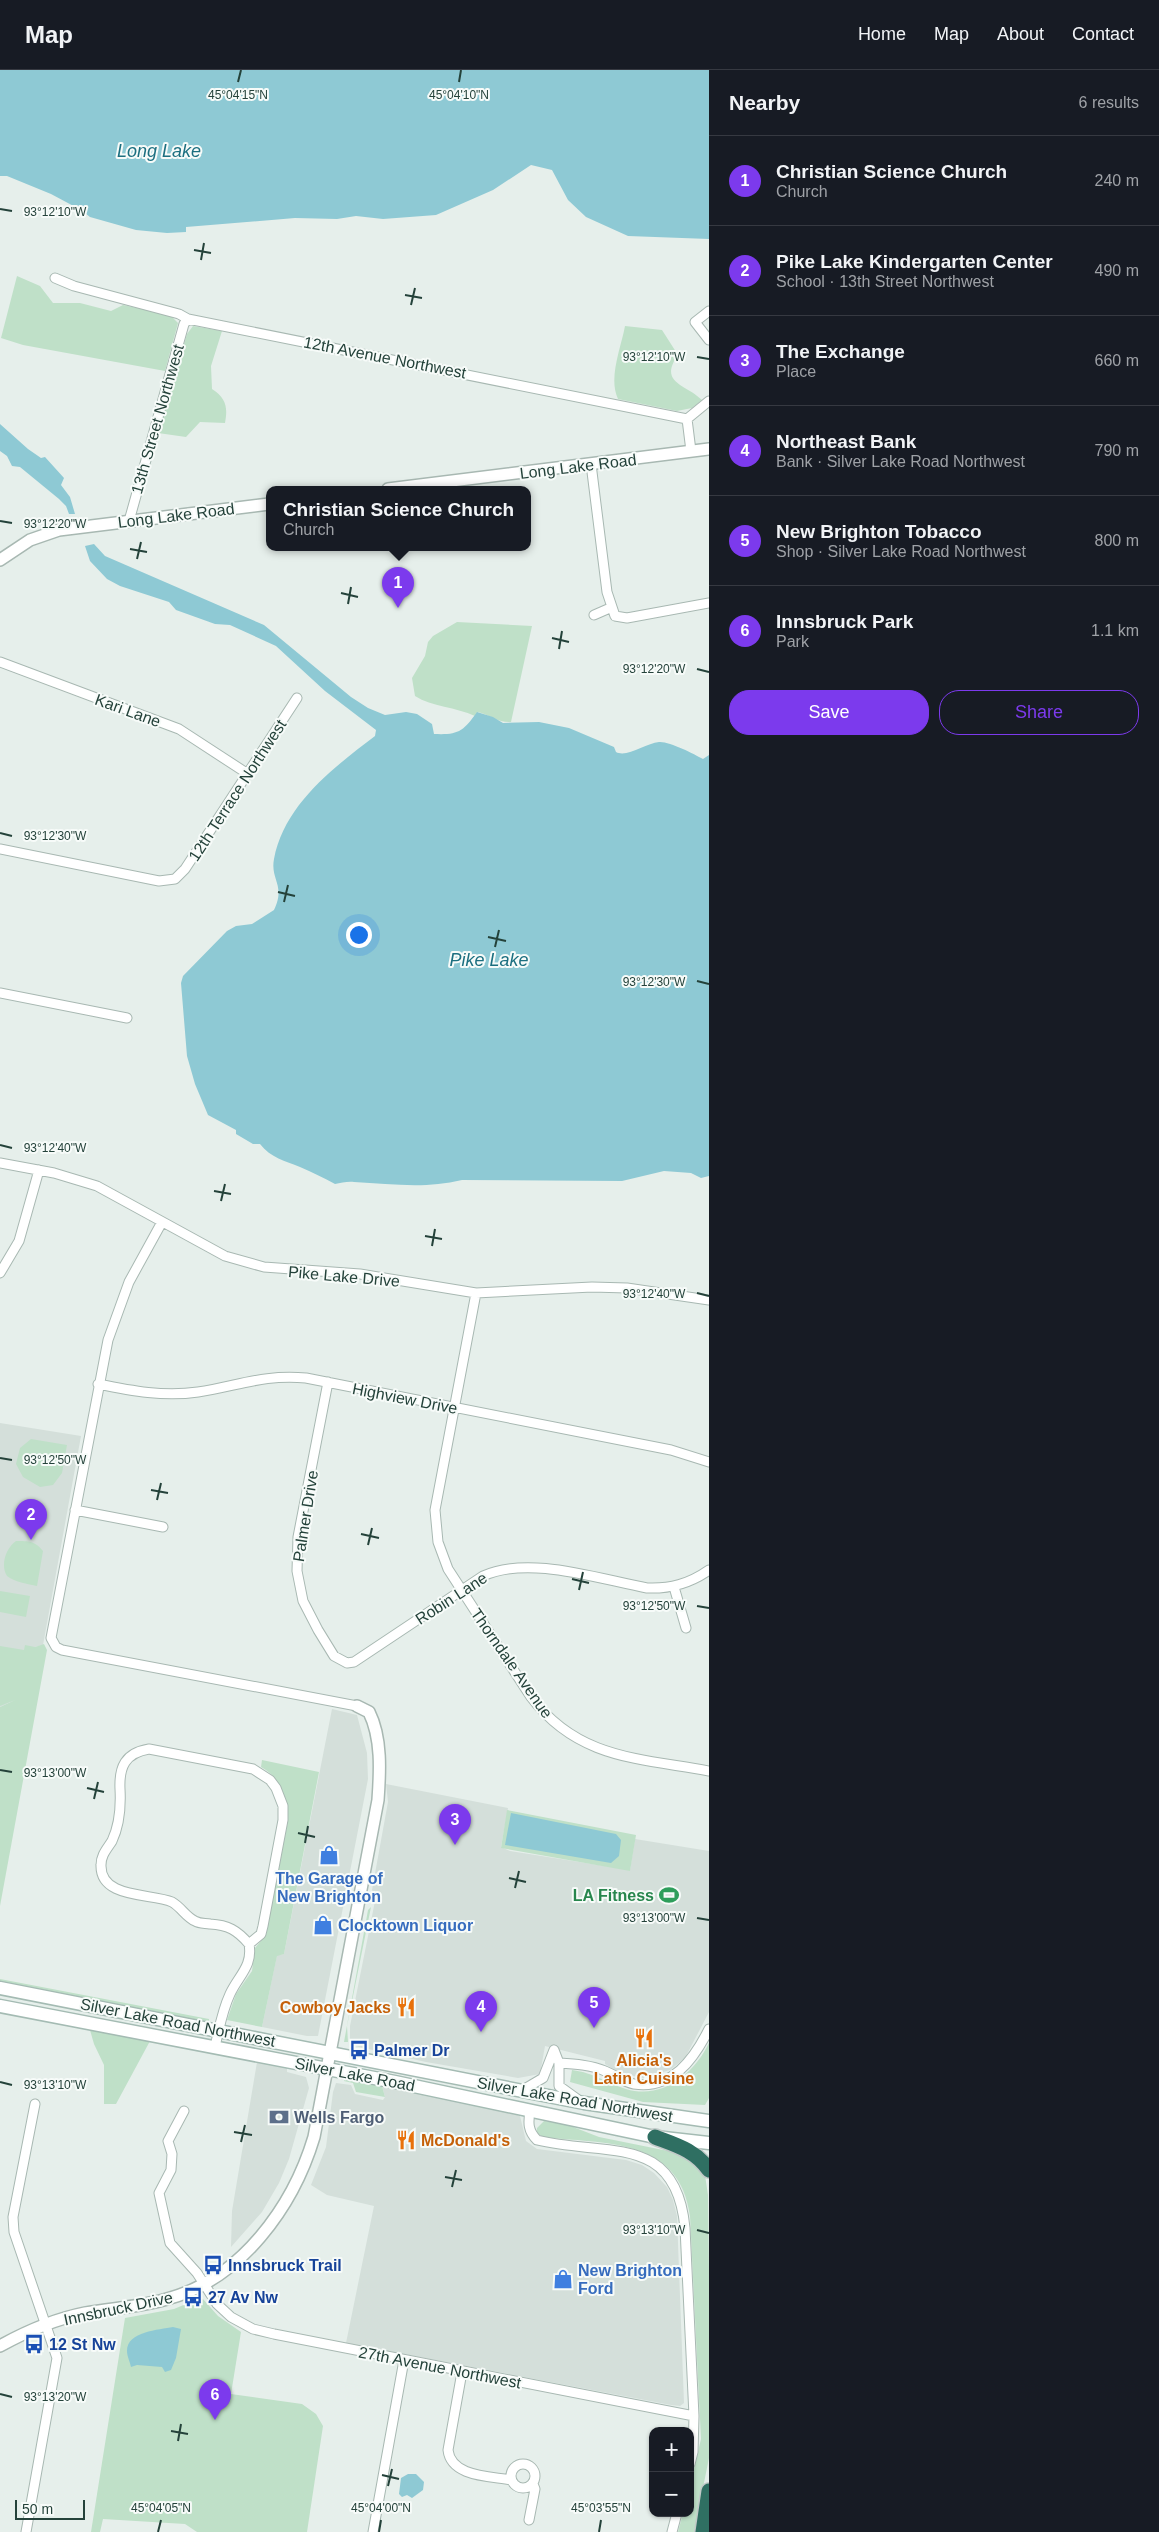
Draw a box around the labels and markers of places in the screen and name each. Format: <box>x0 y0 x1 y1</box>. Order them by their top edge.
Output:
pin: 1 <box>382 567 414 608</box>
pin: 2 <box>15 1499 47 1540</box>
pin: 3 <box>439 1804 471 1845</box>
shop icon: The Garage of New Brighton <box>318 1844 340 1866</box>
place label: The Garage of New Brighton <box>275 1870 383 1905</box>
sports icon: LA Fitness <box>658 1884 680 1906</box>
place label: LA Fitness <box>573 1887 654 1904</box>
shop icon: Clocktown Liquor <box>312 1914 334 1936</box>
place label: Clocktown Liquor <box>338 1917 473 1934</box>
pin: 5 <box>578 1987 610 2028</box>
pin: 4 <box>465 1991 497 2032</box>
restaurant icon: Cowboy Jacks <box>395 1996 417 2018</box>
place label: Cowboy Jacks <box>280 1999 391 2016</box>
restaurant icon: Alicia's Latin Cuisine <box>633 2027 655 2049</box>
bus stop icon: Palmer Dr <box>348 2039 370 2061</box>
place label: Palmer Dr <box>374 2042 450 2059</box>
place label: Alicia's Latin Cuisine <box>594 2052 694 2087</box>
bank icon: Wells Fargo <box>268 2106 290 2128</box>
place label: Wells Fargo <box>294 2109 385 2126</box>
restaurant icon: McDonald's <box>395 2129 417 2151</box>
place label: McDonald's <box>421 2132 510 2149</box>
bus stop icon: Innsbruck Trail <box>202 2254 224 2276</box>
place label: Innsbruck Trail <box>228 2257 342 2274</box>
place label: New Brighton Ford <box>578 2262 682 2297</box>
shop icon: New Brighton Ford <box>552 2268 574 2290</box>
bus stop icon: 27 Av Nw <box>182 2286 204 2308</box>
place label: 27 Av Nw <box>208 2289 279 2306</box>
bus stop icon: 12 St Nw <box>23 2333 45 2355</box>
place label: 12 St Nw <box>49 2336 116 2353</box>
pin: 6 <box>199 2379 231 2420</box>

